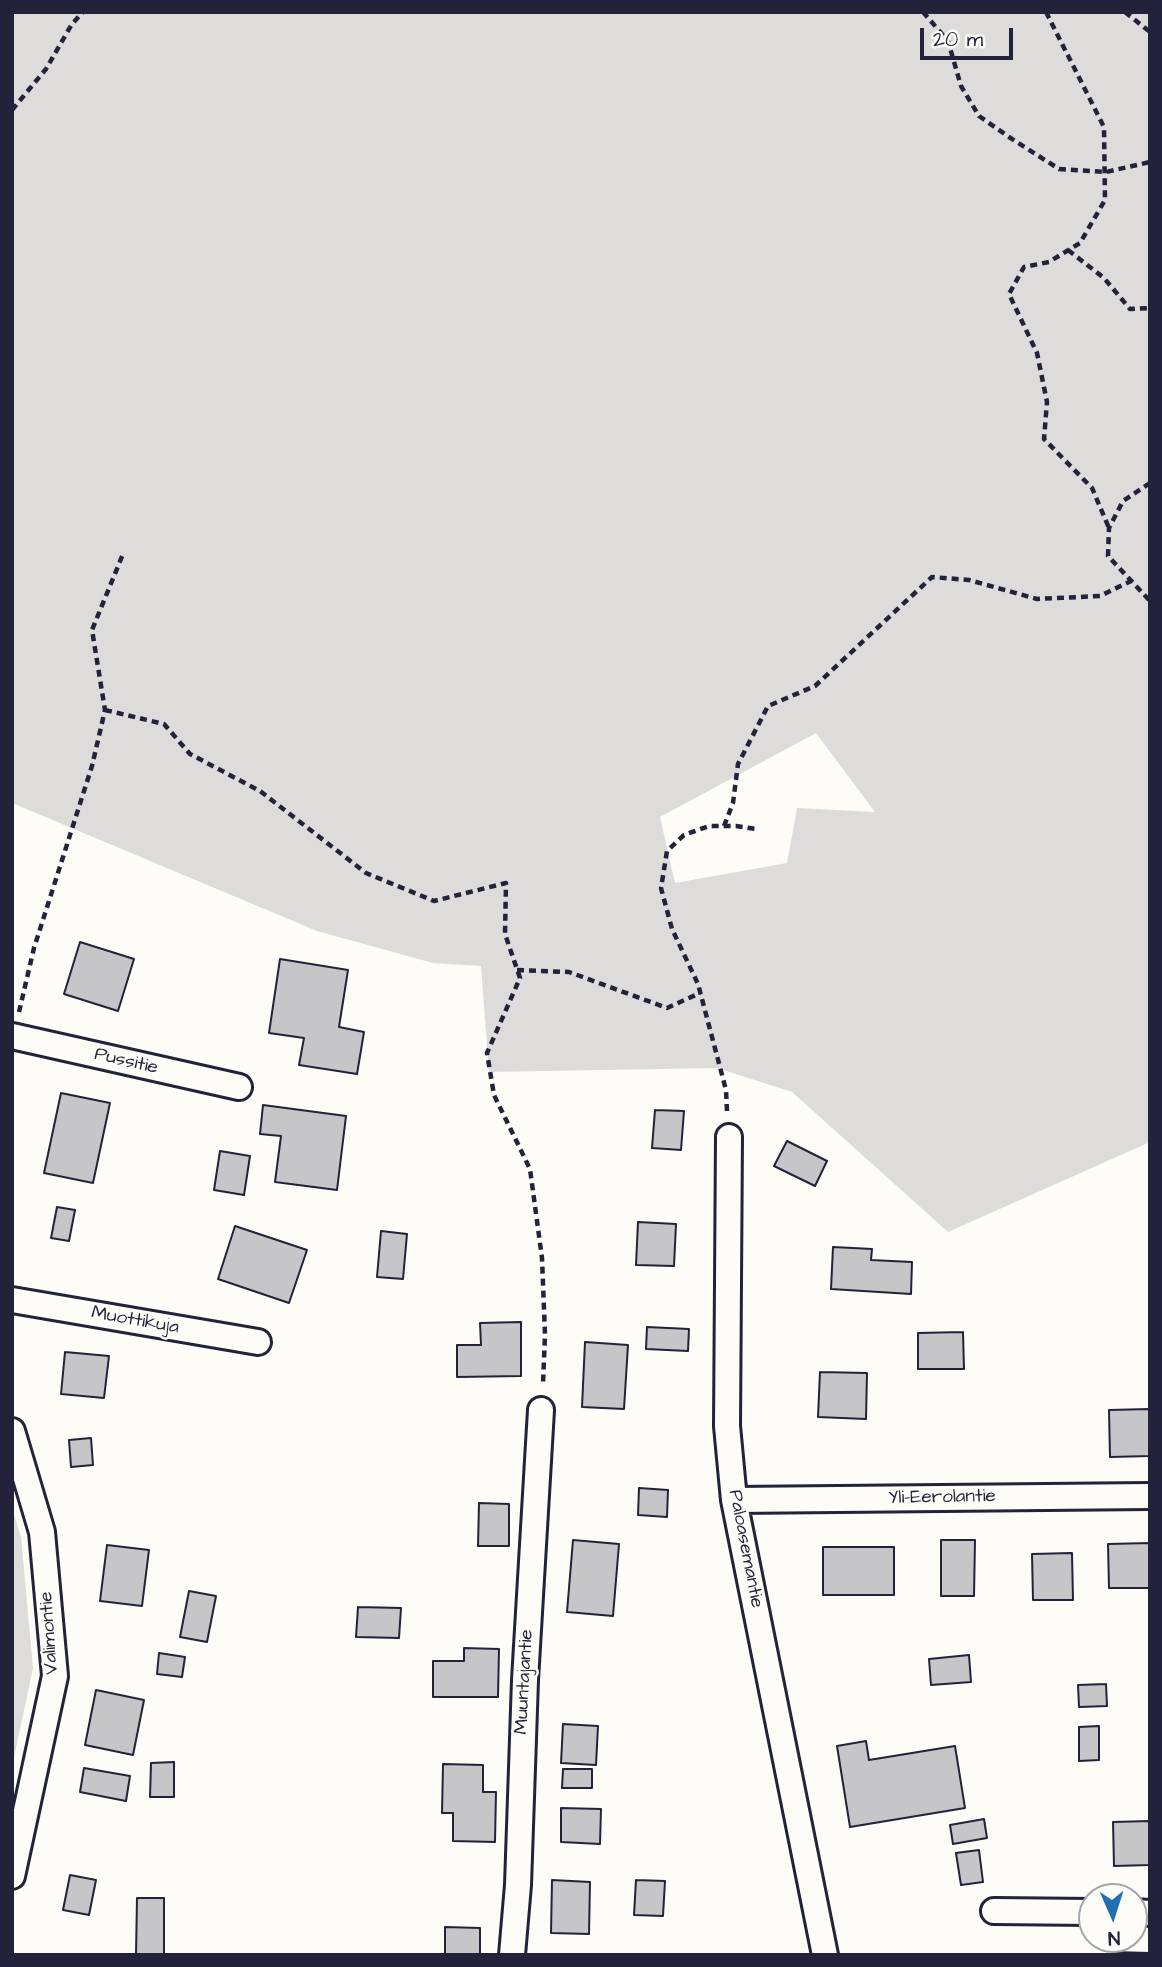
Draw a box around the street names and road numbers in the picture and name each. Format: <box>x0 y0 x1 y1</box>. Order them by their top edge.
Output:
street label: Pussitie <box>92 1044 160 1080</box>
street label: Muottikuja <box>89 1302 181 1340</box>
street label: Yli-Eerolantie <box>888 1486 996 1510</box>
street label: Paloasemantie <box>722 1488 768 1610</box>
street label: Valimontie <box>36 1591 64 1675</box>
street label: Muuntajantie <box>511 1629 539 1735</box>

